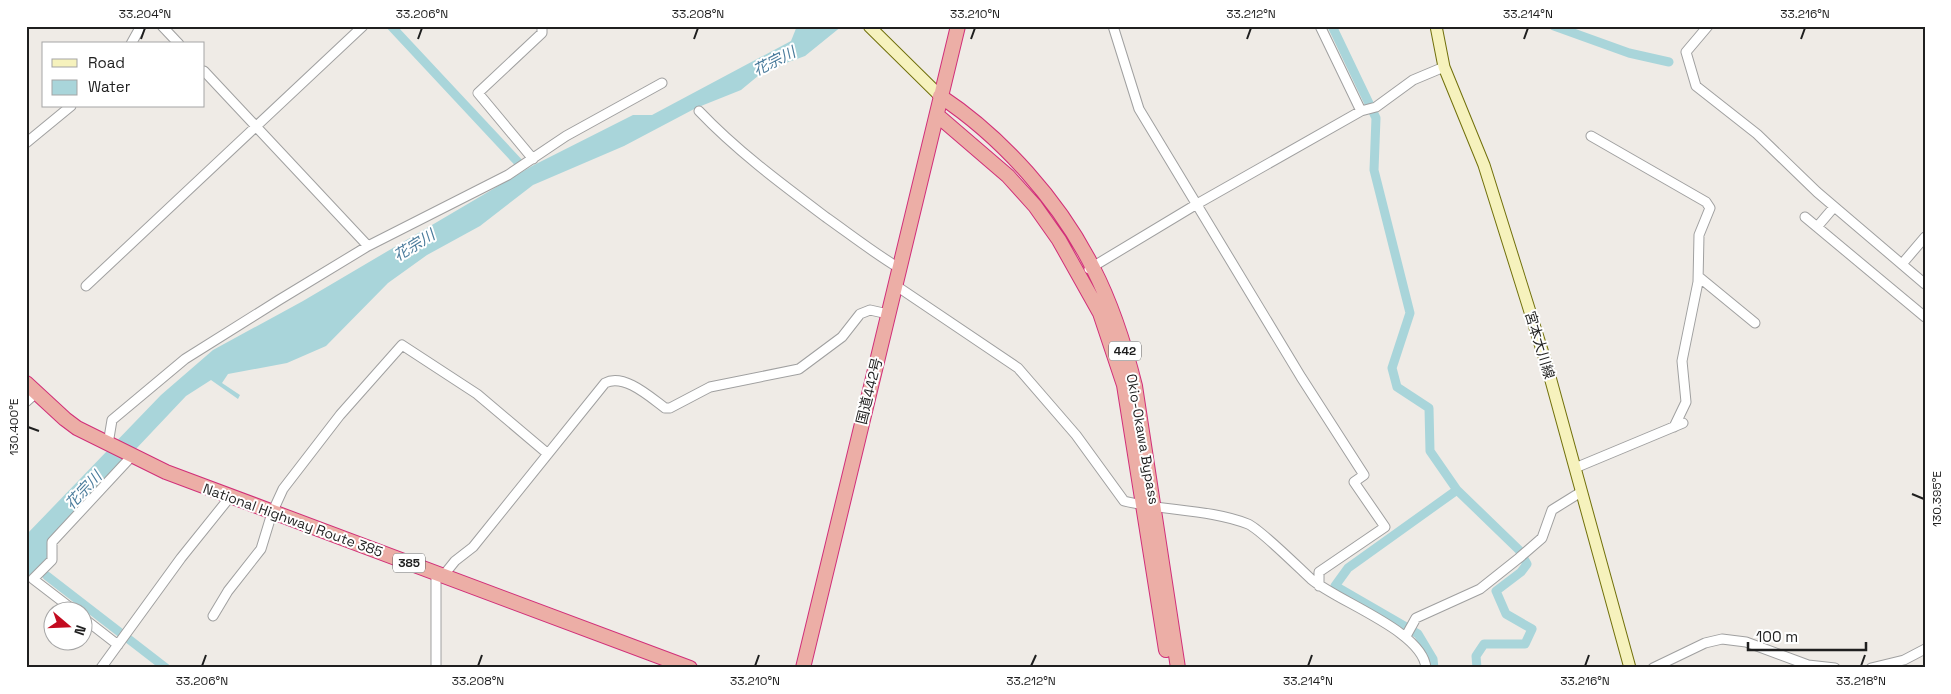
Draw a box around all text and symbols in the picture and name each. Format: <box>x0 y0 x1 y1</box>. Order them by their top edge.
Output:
text: 33.204°N <box>119 6 171 22</box>
text: 33.206°N <box>396 6 448 22</box>
text: 33.208°N <box>672 6 724 22</box>
text: 33.210°N <box>950 6 1000 22</box>
text: 33.212°N <box>1226 6 1276 22</box>
text: 33.214°N <box>1503 6 1553 22</box>
text: 33.216°N <box>1780 6 1830 22</box>
water label: 花宗川 <box>750 41 800 80</box>
legend <box>42 42 205 108</box>
text: Road <box>88 53 125 72</box>
text: Water <box>88 77 131 96</box>
water label: 花宗川 <box>390 224 440 265</box>
street label: 宮本大川線 <box>1521 309 1559 381</box>
road number: 442 <box>1109 342 1141 361</box>
street label: 国道442号 <box>852 356 886 426</box>
street label: Okio-Okawa Bypass <box>1123 372 1163 506</box>
text: 130.400°E <box>6 398 22 456</box>
water label: 花宗川 <box>61 466 107 513</box>
text: 130.395°E <box>1929 471 1945 527</box>
street label: National Highway Route 385 <box>201 479 385 561</box>
road number: 385 <box>393 554 425 572</box>
north arrow <box>42 602 92 652</box>
scale bar <box>1748 619 1866 651</box>
text: N <box>70 623 90 638</box>
text: 100 m <box>1756 627 1798 646</box>
text: 33.206°N <box>176 673 228 689</box>
text: 33.208°N <box>452 673 504 689</box>
text: 33.210°N <box>730 673 780 689</box>
text: 33.212°N <box>1006 673 1056 689</box>
text: 33.214°N <box>1283 673 1333 689</box>
text: 33.216°N <box>1560 673 1610 689</box>
text: 33.218°N <box>1836 673 1886 689</box>

